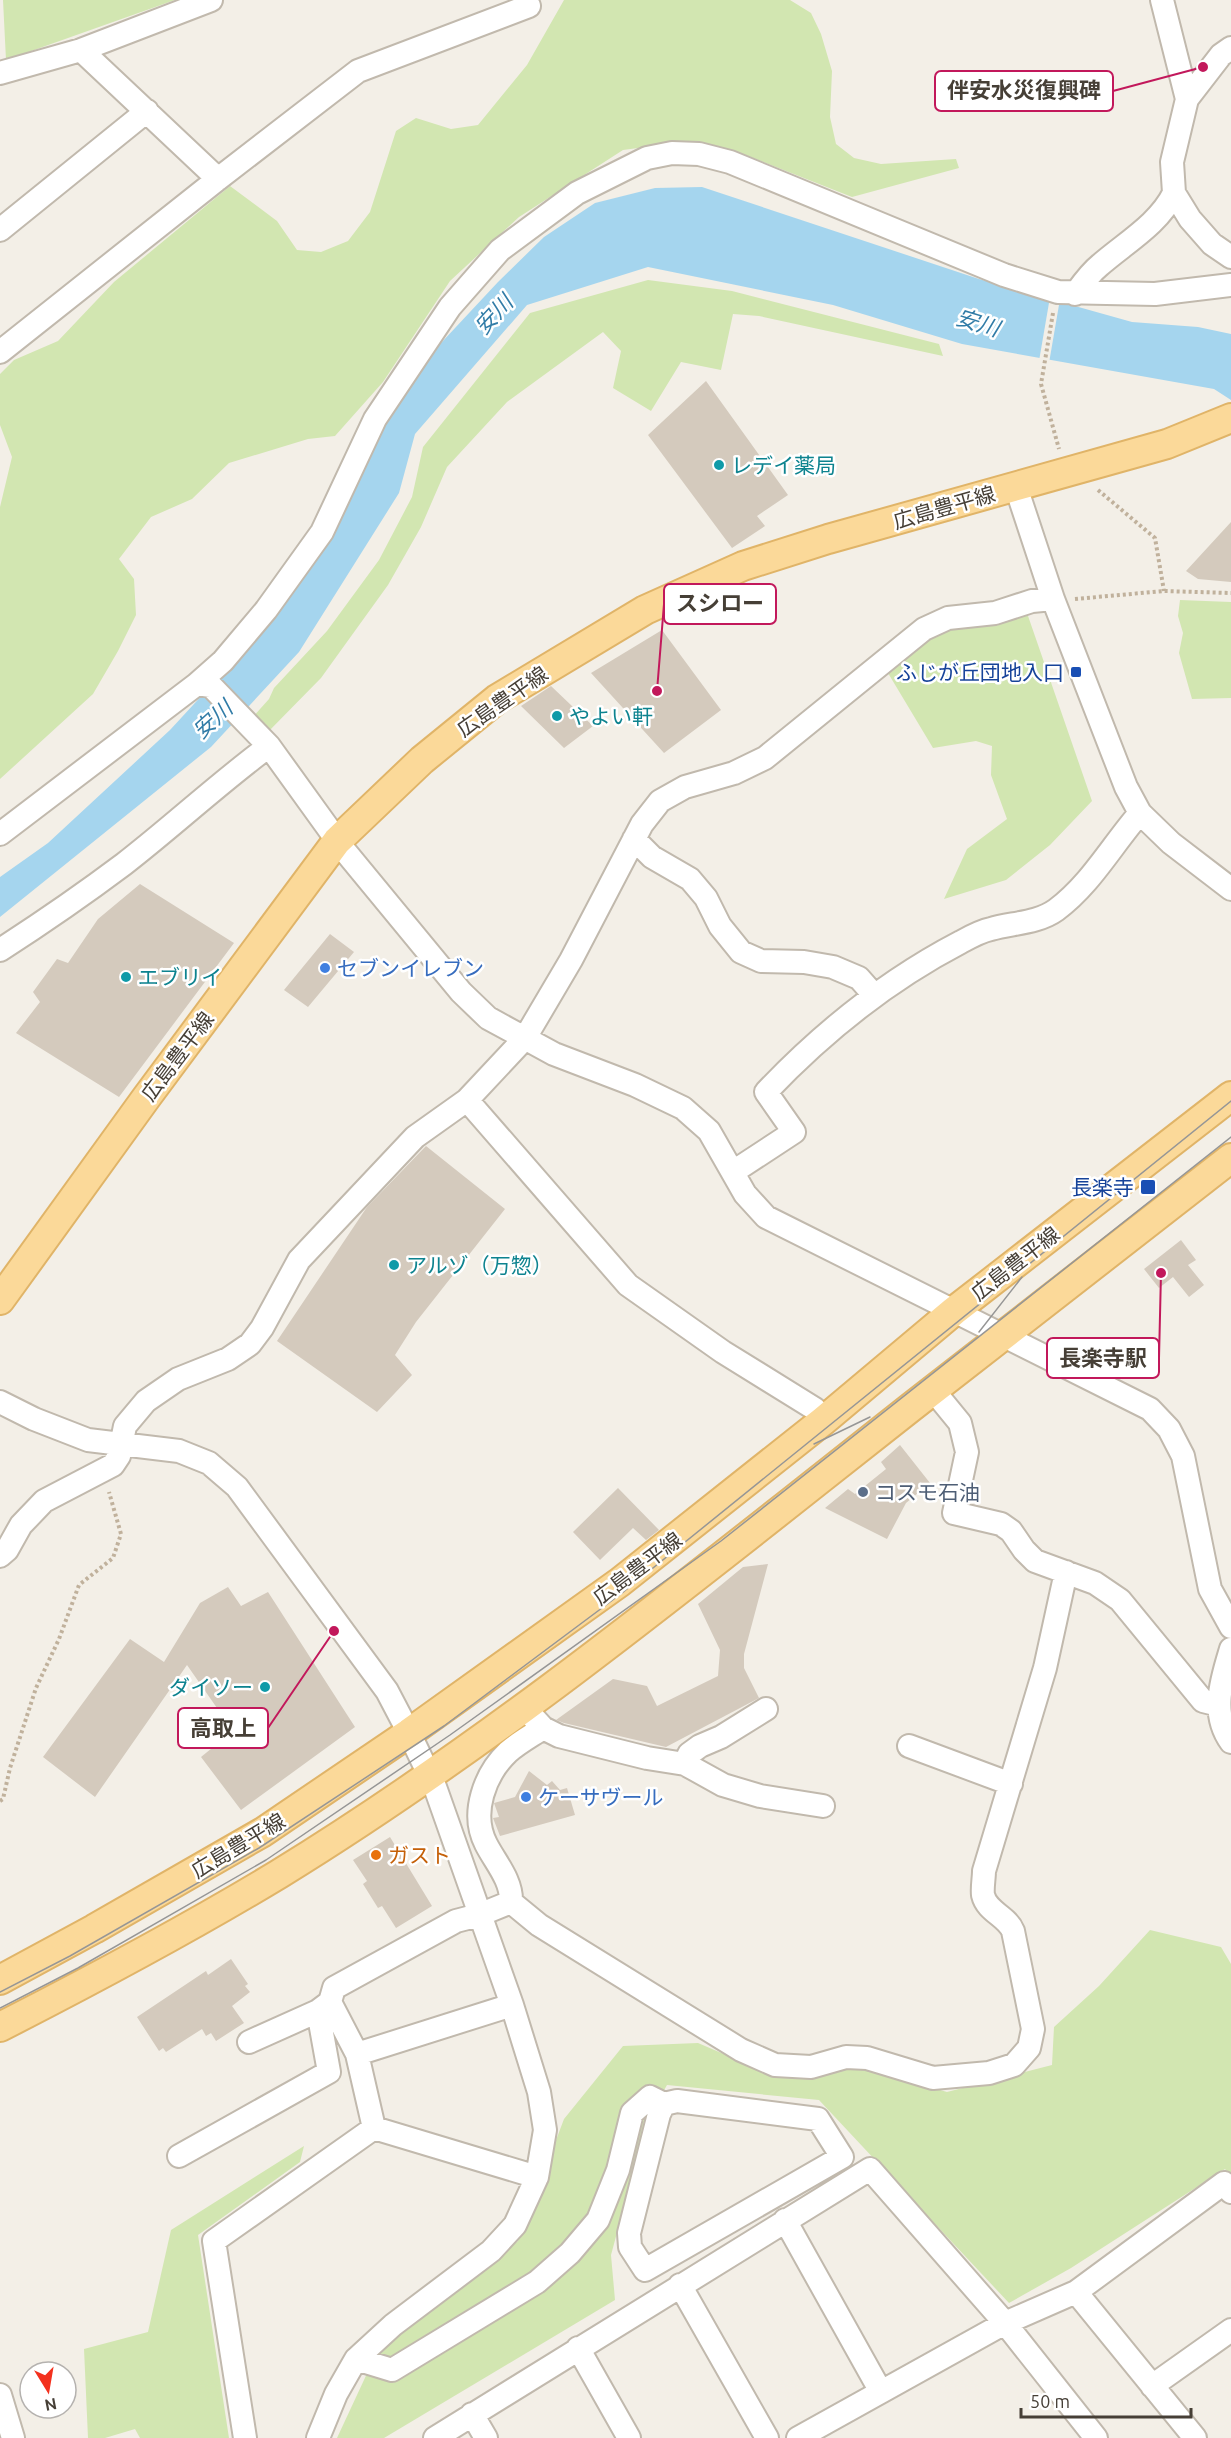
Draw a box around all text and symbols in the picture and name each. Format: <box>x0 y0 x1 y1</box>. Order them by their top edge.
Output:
callout: 伴安水災復興碑 <box>935 71 1113 111</box>
text: 伴安水災復興碑 <box>947 77 1101 102</box>
water label: 安川 <box>469 288 519 339</box>
water label: 安川 <box>953 304 1005 341</box>
place label: レデイ薬局 <box>731 453 836 477</box>
marker: レデイ薬局 <box>712 458 726 472</box>
street label: 広島豊平線 <box>890 481 998 533</box>
callout: スシロー <box>664 584 776 624</box>
text: スシロー <box>676 590 764 615</box>
place label: ふじが丘団地入口 <box>896 660 1064 684</box>
street label: 広島豊平線 <box>452 661 552 741</box>
marker: ふじが丘団地入口 <box>1069 665 1083 679</box>
water label: 安川 <box>187 694 238 743</box>
place label: やよい軒 <box>569 704 653 728</box>
marker: やよい軒 <box>550 709 564 723</box>
place label: セブンイレブン <box>337 956 484 980</box>
marker: セブンイレブン <box>318 961 332 975</box>
place label: エブリイ <box>138 965 222 989</box>
marker: エブリイ <box>119 970 133 984</box>
street label: 広島豊平線 <box>136 1007 218 1105</box>
place label: 長楽寺 <box>1071 1175 1134 1199</box>
marker: 長楽寺 <box>1139 1178 1157 1196</box>
street label: 広島豊平線 <box>966 1221 1064 1305</box>
place label: アルゾ（万惣） <box>406 1253 553 1277</box>
marker: アルゾ（万惣） <box>387 1258 401 1272</box>
callout: 長楽寺駅 <box>1047 1338 1159 1378</box>
text: 長楽寺駅 <box>1059 1345 1147 1370</box>
place label: コスモ石油 <box>875 1480 980 1504</box>
marker: コスモ石油 <box>856 1485 870 1499</box>
street label: 広島豊平線 <box>588 1527 686 1609</box>
place label: ダイソー <box>169 1675 253 1699</box>
marker: ダイソー <box>258 1680 272 1694</box>
callout: 高取上 <box>178 1708 268 1748</box>
text: 高取上 <box>190 1715 256 1740</box>
place label: ケーサヴール <box>538 1785 664 1809</box>
marker: ケーサヴール <box>519 1790 533 1804</box>
street label: 広島豊平線 <box>187 1808 289 1882</box>
place label: ガスト <box>388 1843 451 1867</box>
marker: ガスト <box>369 1848 383 1862</box>
north arrow <box>18 2360 78 2420</box>
scale bar <box>1021 2381 1190 2419</box>
text: 50 m <box>1030 2391 1070 2411</box>
text: N <box>43 2395 58 2415</box>

